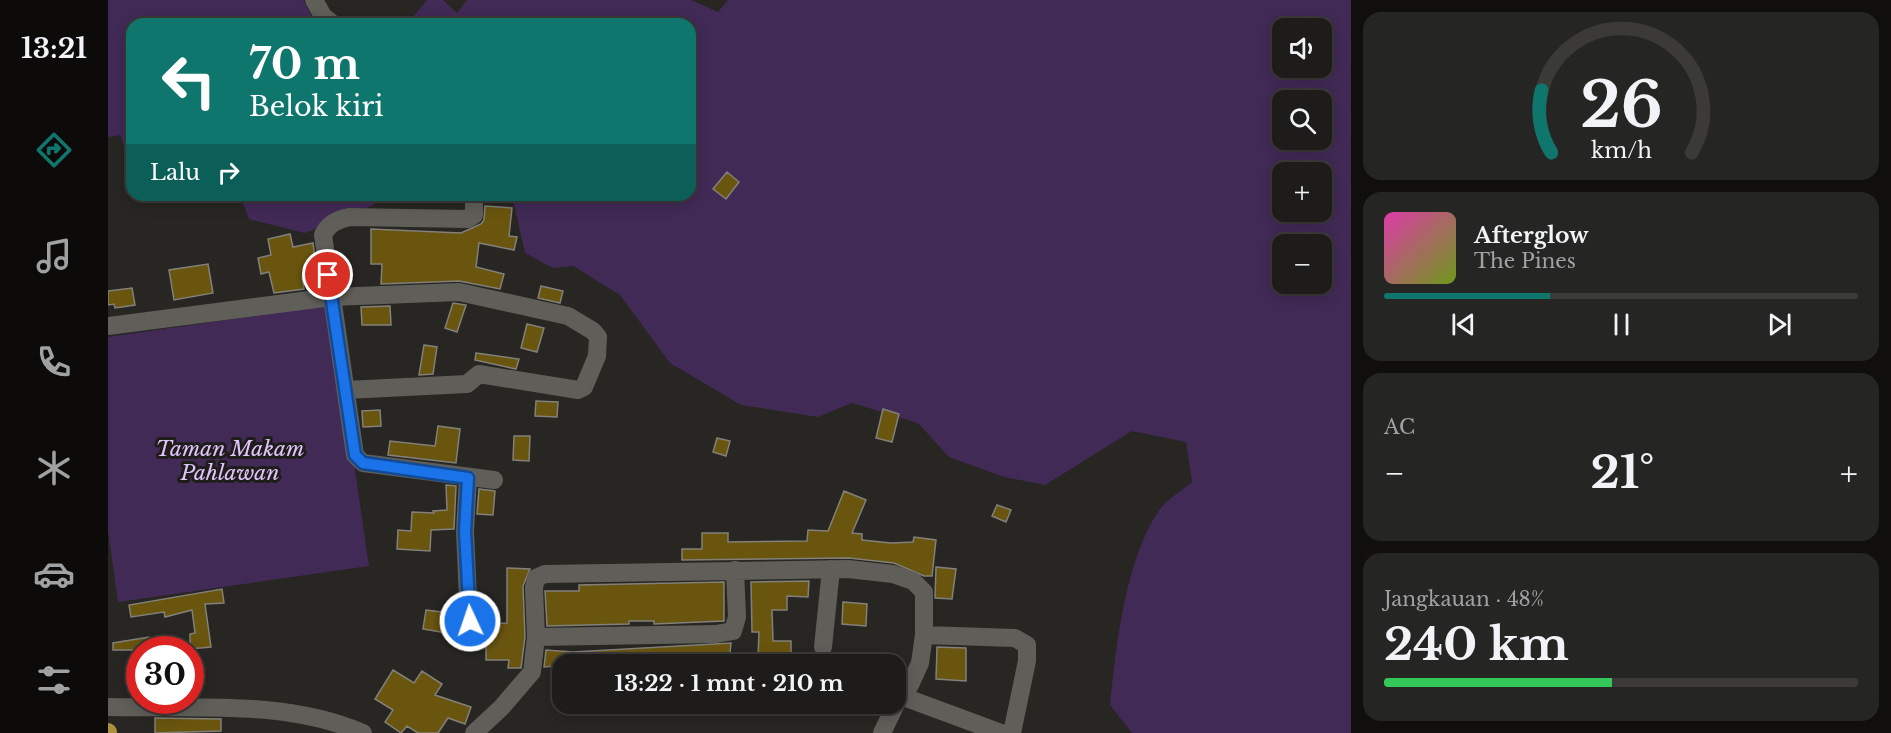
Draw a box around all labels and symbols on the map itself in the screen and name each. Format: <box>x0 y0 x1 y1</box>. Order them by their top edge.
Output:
pin <box>302 249 353 300</box>
park label: Taman Makam Pahlawan <box>156 436 304 486</box>
position arrow <box>438 589 502 653</box>
speed limit sign: 30 <box>126 636 204 714</box>

